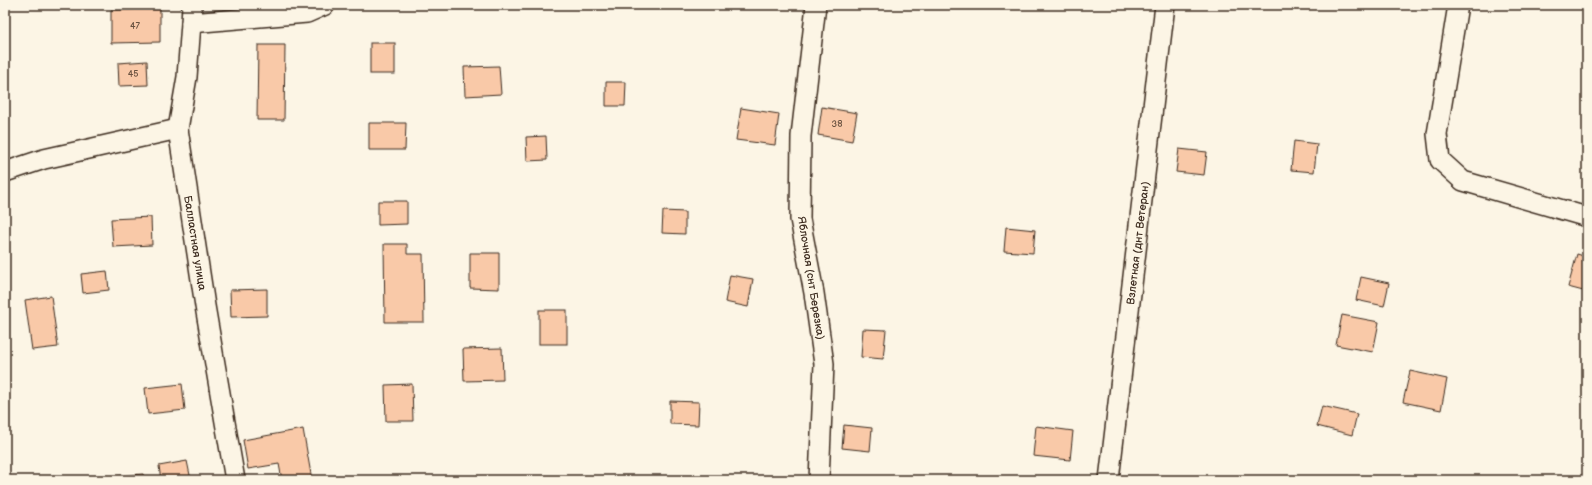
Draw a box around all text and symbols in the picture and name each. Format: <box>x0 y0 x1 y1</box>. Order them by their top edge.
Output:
house number: 47 <box>130 21 141 32</box>
house number: 45 <box>128 69 138 80</box>
house number: 38 <box>832 119 842 130</box>
street label: Взлетная (днт Ветеран) <box>1124 181 1152 305</box>
street label: Балластная улица <box>181 195 209 292</box>
street label: Яблочная (снт Березка) <box>795 215 827 341</box>

